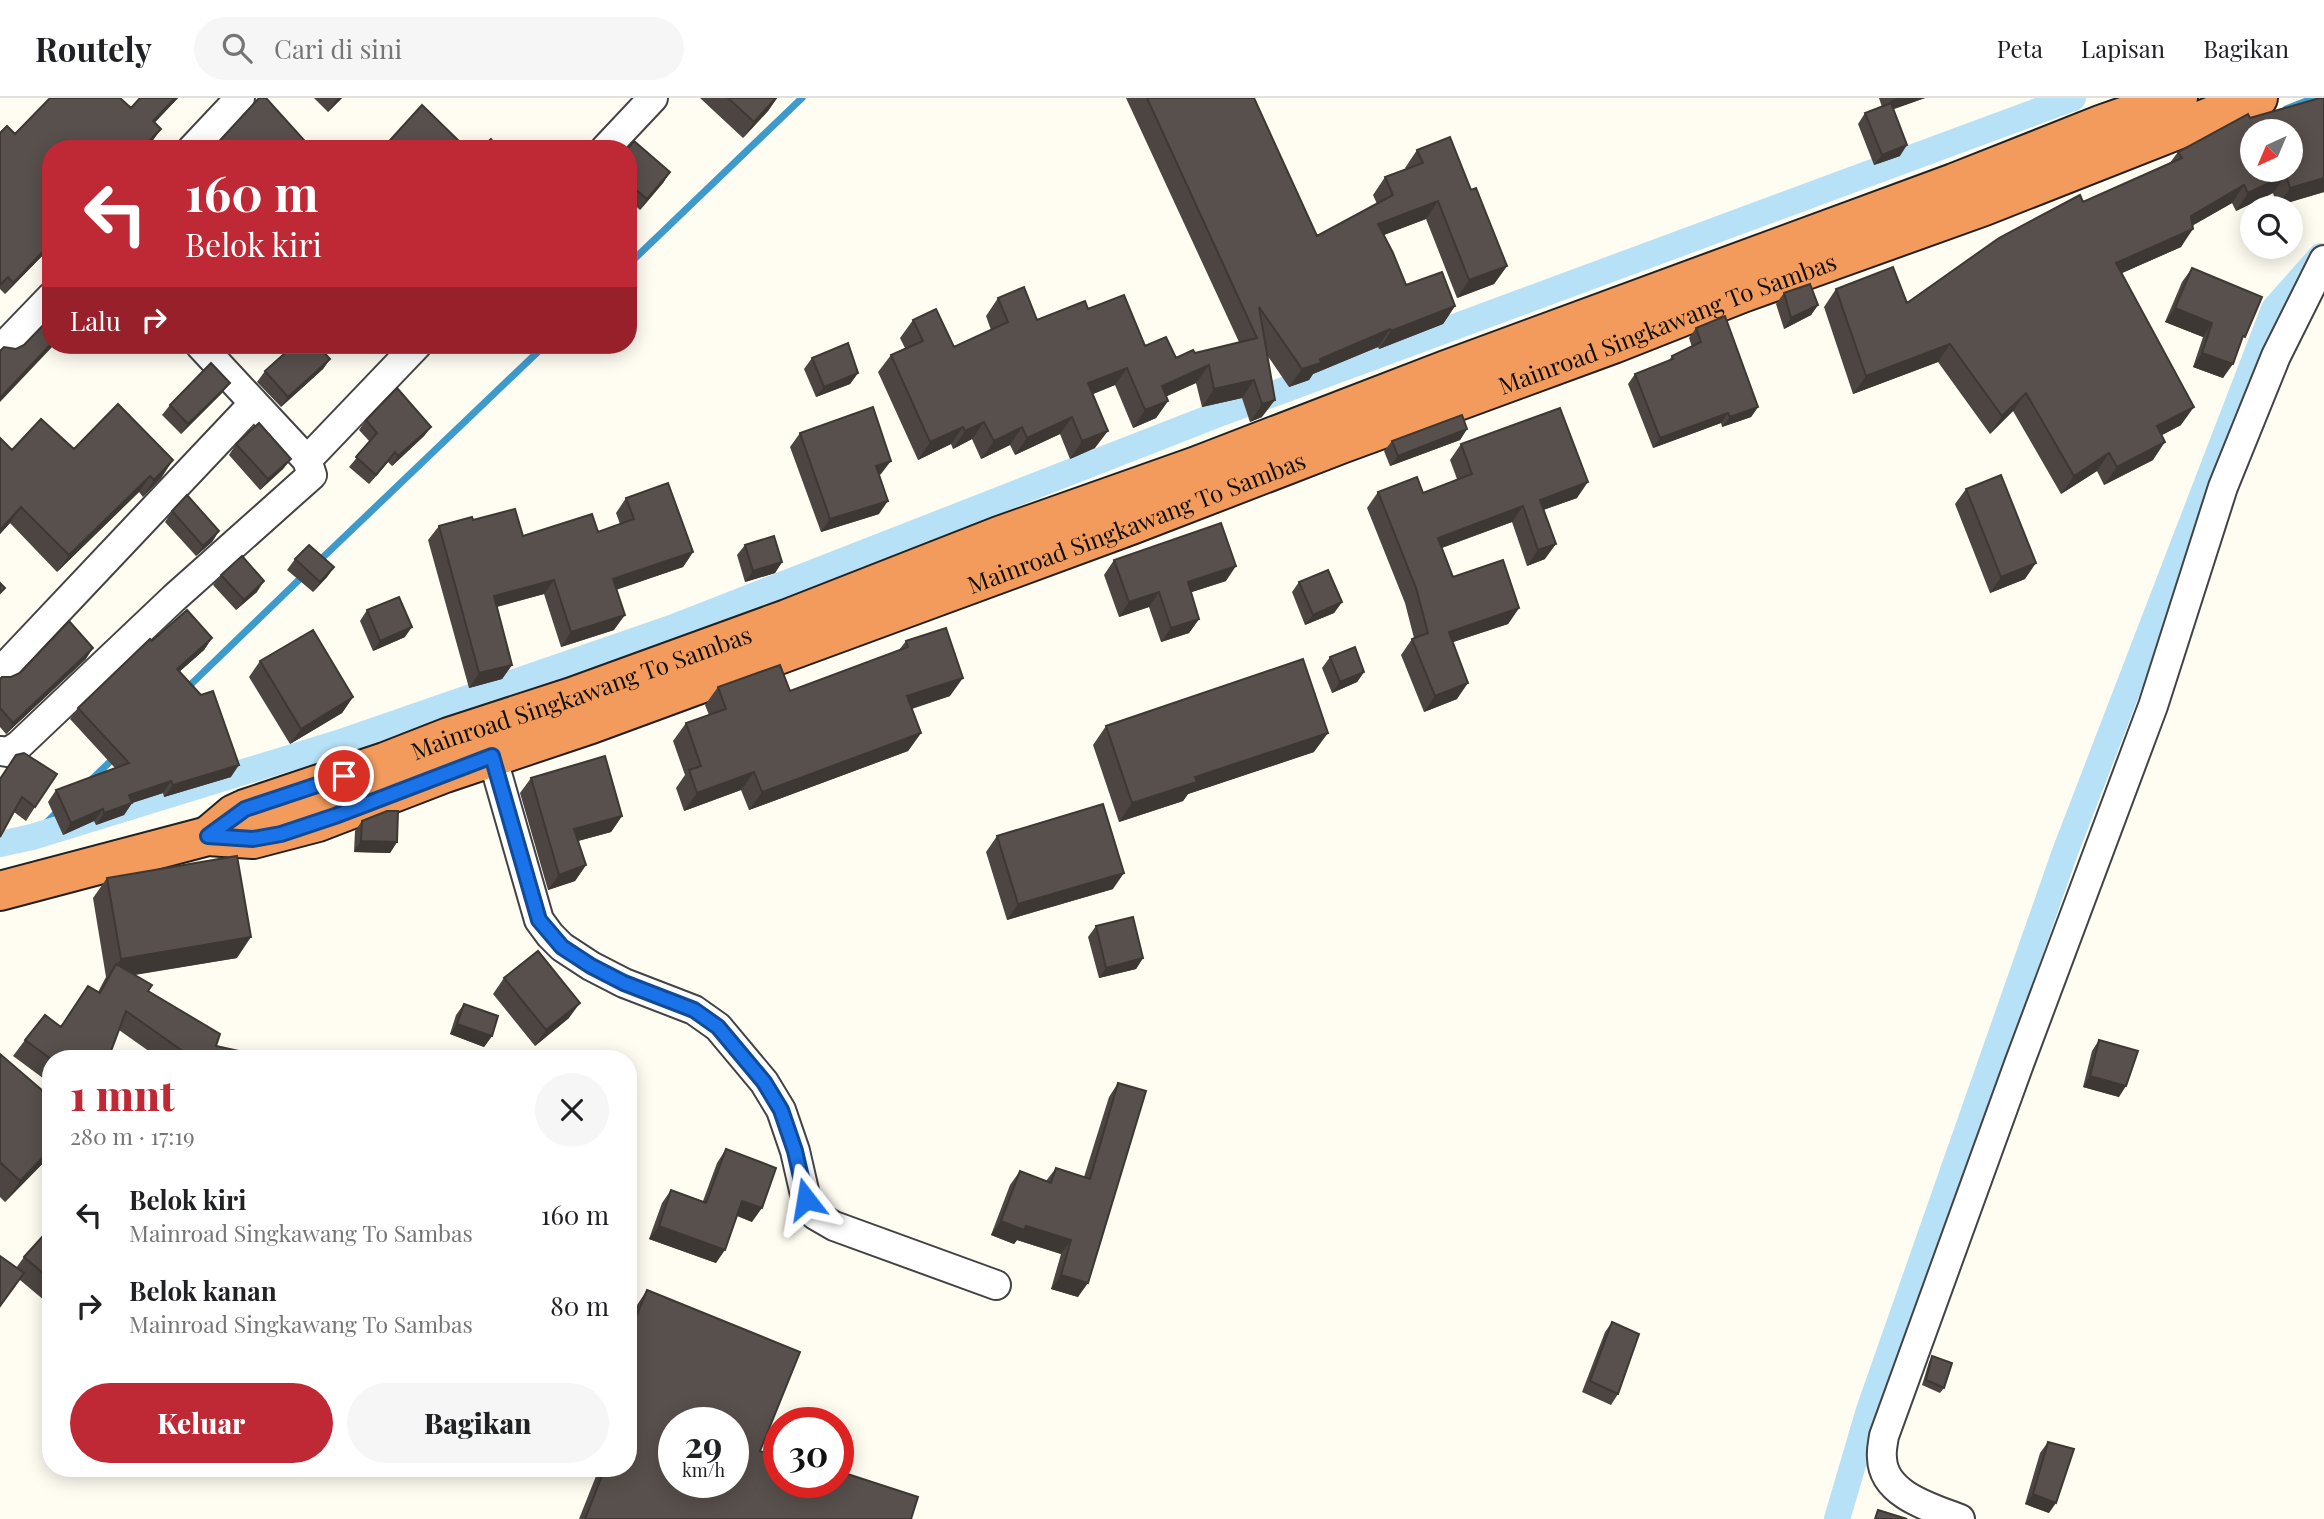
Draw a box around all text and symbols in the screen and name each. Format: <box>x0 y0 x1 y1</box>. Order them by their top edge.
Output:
search box <box>194 17 684 80</box>
text: Routely <box>35 26 152 70</box>
icon: search <box>218 29 256 67</box>
text: Cari di sini <box>274 31 402 66</box>
text: Peta <box>1997 32 2043 64</box>
text: Lapisan <box>2081 32 2165 64</box>
text: Bagikan <box>2203 32 2289 64</box>
north arrow <box>2240 119 2303 182</box>
map controls <box>2240 119 2303 259</box>
text: 160 m <box>185 159 319 224</box>
icon: left <box>70 168 161 259</box>
button: search <box>2240 196 2303 259</box>
text: Belok kiri <box>185 222 322 265</box>
street label: Mainroad Singkawang To Sambas <box>1494 245 1840 401</box>
icon: right <box>135 301 173 339</box>
text: Lalu <box>70 303 121 338</box>
street label: Mainroad Singkawang To Sambas <box>963 443 1310 600</box>
street label: Mainroad Singkawang To Sambas <box>406 617 756 766</box>
pin <box>314 746 374 806</box>
icon: arrive <box>325 757 363 795</box>
text: 1 mnt <box>70 1066 175 1122</box>
button: close <box>535 1073 609 1147</box>
text: 280 m · 17:19 <box>70 1120 195 1151</box>
position arrow <box>769 1162 843 1236</box>
text: Belok kiri <box>129 1182 246 1217</box>
icon: left <box>70 1196 108 1234</box>
text: 160 m <box>541 1197 609 1232</box>
text: Mainroad Singkawang To Sambas <box>129 1217 473 1248</box>
text: Belok kanan <box>129 1273 277 1308</box>
icon: right <box>70 1287 108 1325</box>
text: 80 m <box>550 1288 609 1323</box>
text: Mainroad Singkawang To Sambas <box>129 1308 473 1339</box>
button: Keluar <box>70 1383 333 1463</box>
button: Bagikan <box>347 1383 609 1463</box>
speed limit sign: 30 <box>763 1407 854 1498</box>
text: 29 <box>685 1420 722 1467</box>
text: km/h <box>682 1458 725 1482</box>

